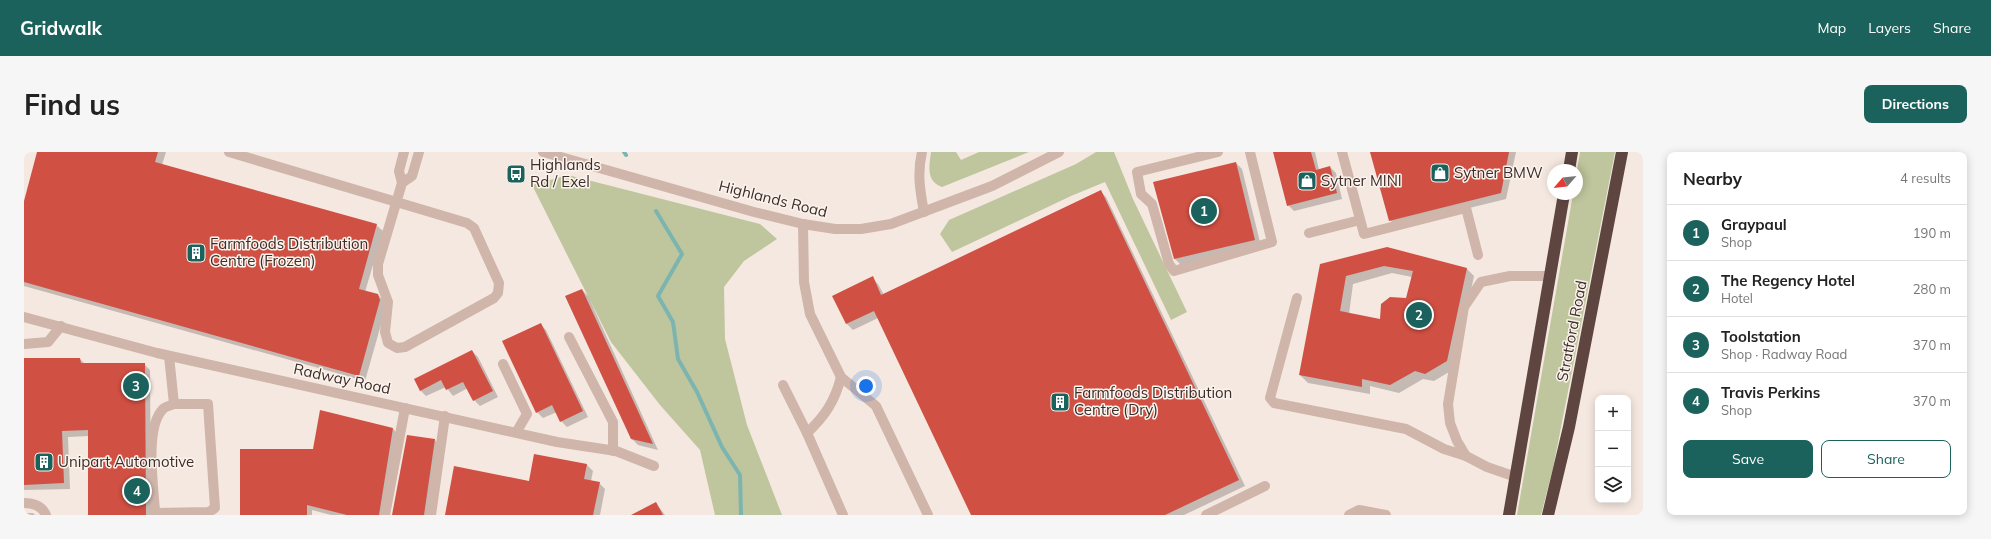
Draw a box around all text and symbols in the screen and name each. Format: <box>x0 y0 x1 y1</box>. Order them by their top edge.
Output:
text: Gridwalk <box>20 16 102 40</box>
text: Map <box>1817 19 1846 37</box>
text: Layers <box>1868 19 1911 37</box>
text: Share <box>1933 19 1971 37</box>
button: Directions <box>1864 85 1967 123</box>
text: Find us <box>24 87 120 122</box>
place label: Highlands Rd / Exel <box>530 155 601 191</box>
shop icon: Sytner BMW <box>1429 162 1451 184</box>
bus stop icon: Highlands Rd / Exel <box>505 163 527 185</box>
place label: Sytner BMW <box>1454 163 1543 182</box>
north arrow <box>1547 164 1583 200</box>
text: Nearby <box>1683 168 1742 189</box>
shop icon: Sytner MINI <box>1296 170 1318 192</box>
text: 4 results <box>1900 170 1951 186</box>
place label: Sytner MINI <box>1321 171 1402 190</box>
street label: Highlands Road <box>717 176 829 221</box>
pin: 1 <box>1191 196 1217 226</box>
text: Graypaul <box>1721 215 1787 234</box>
text: 1 <box>1692 225 1700 241</box>
text: 190 m <box>1913 225 1951 241</box>
place label: Farmfoods Distribution Centre (Frozen) <box>210 234 368 270</box>
text: Shop <box>1721 234 1752 250</box>
building icon: Farmfoods Distribution Centre (Frozen) <box>185 242 207 264</box>
text: The Regency Hotel <box>1721 271 1855 290</box>
street label: Stratford Road <box>1552 279 1591 383</box>
text: 2 <box>1692 281 1700 297</box>
text: 280 m <box>1913 281 1951 297</box>
text: Hotel <box>1721 290 1753 306</box>
pin: 2 <box>1406 300 1432 330</box>
text: Toolstation <box>1721 327 1801 346</box>
text: 3 <box>1692 337 1700 353</box>
text: 370 m <box>1913 337 1951 353</box>
text: Shop · Radway Road <box>1721 346 1847 362</box>
street label: Radway Road <box>292 359 392 398</box>
pin: 3 <box>123 371 149 401</box>
your location <box>856 376 876 396</box>
place label: Farmfoods Distribution Centre (Dry) <box>1074 383 1232 419</box>
text: Travis Perkins <box>1721 383 1820 402</box>
building icon: Farmfoods Distribution Centre (Dry) <box>1049 391 1071 413</box>
text: 4 <box>1692 393 1700 409</box>
text: 370 m <box>1913 393 1951 409</box>
map controls <box>1595 395 1631 503</box>
button: + <box>1595 395 1631 431</box>
text: Shop <box>1721 402 1752 418</box>
button: − <box>1595 431 1631 467</box>
button: Save <box>1683 440 1813 478</box>
button: Share <box>1821 440 1951 478</box>
building icon: Unipart Automotive <box>33 451 55 473</box>
place label: Unipart Automotive <box>58 452 194 471</box>
button: layers <box>1595 467 1631 503</box>
pin: 4 <box>124 476 150 506</box>

